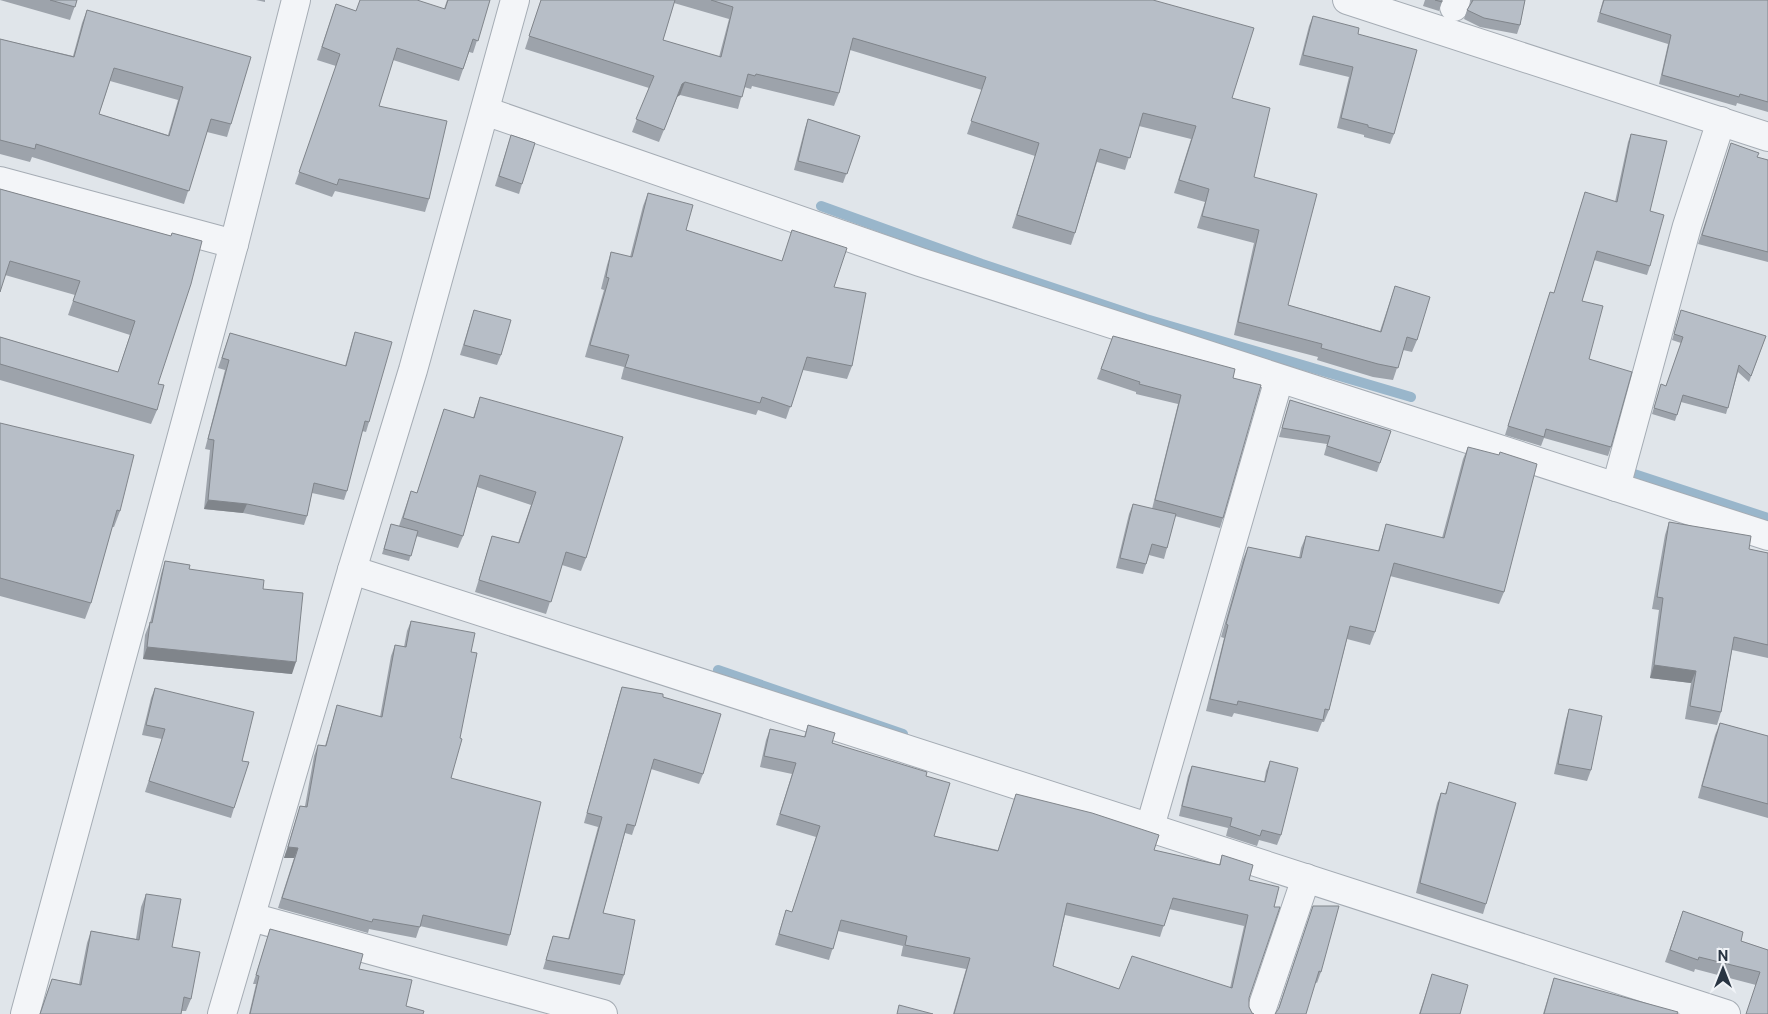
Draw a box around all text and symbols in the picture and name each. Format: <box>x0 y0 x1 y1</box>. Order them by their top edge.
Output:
north arrow <box>1698 944 1748 994</box>
text: N <box>1718 948 1728 964</box>

